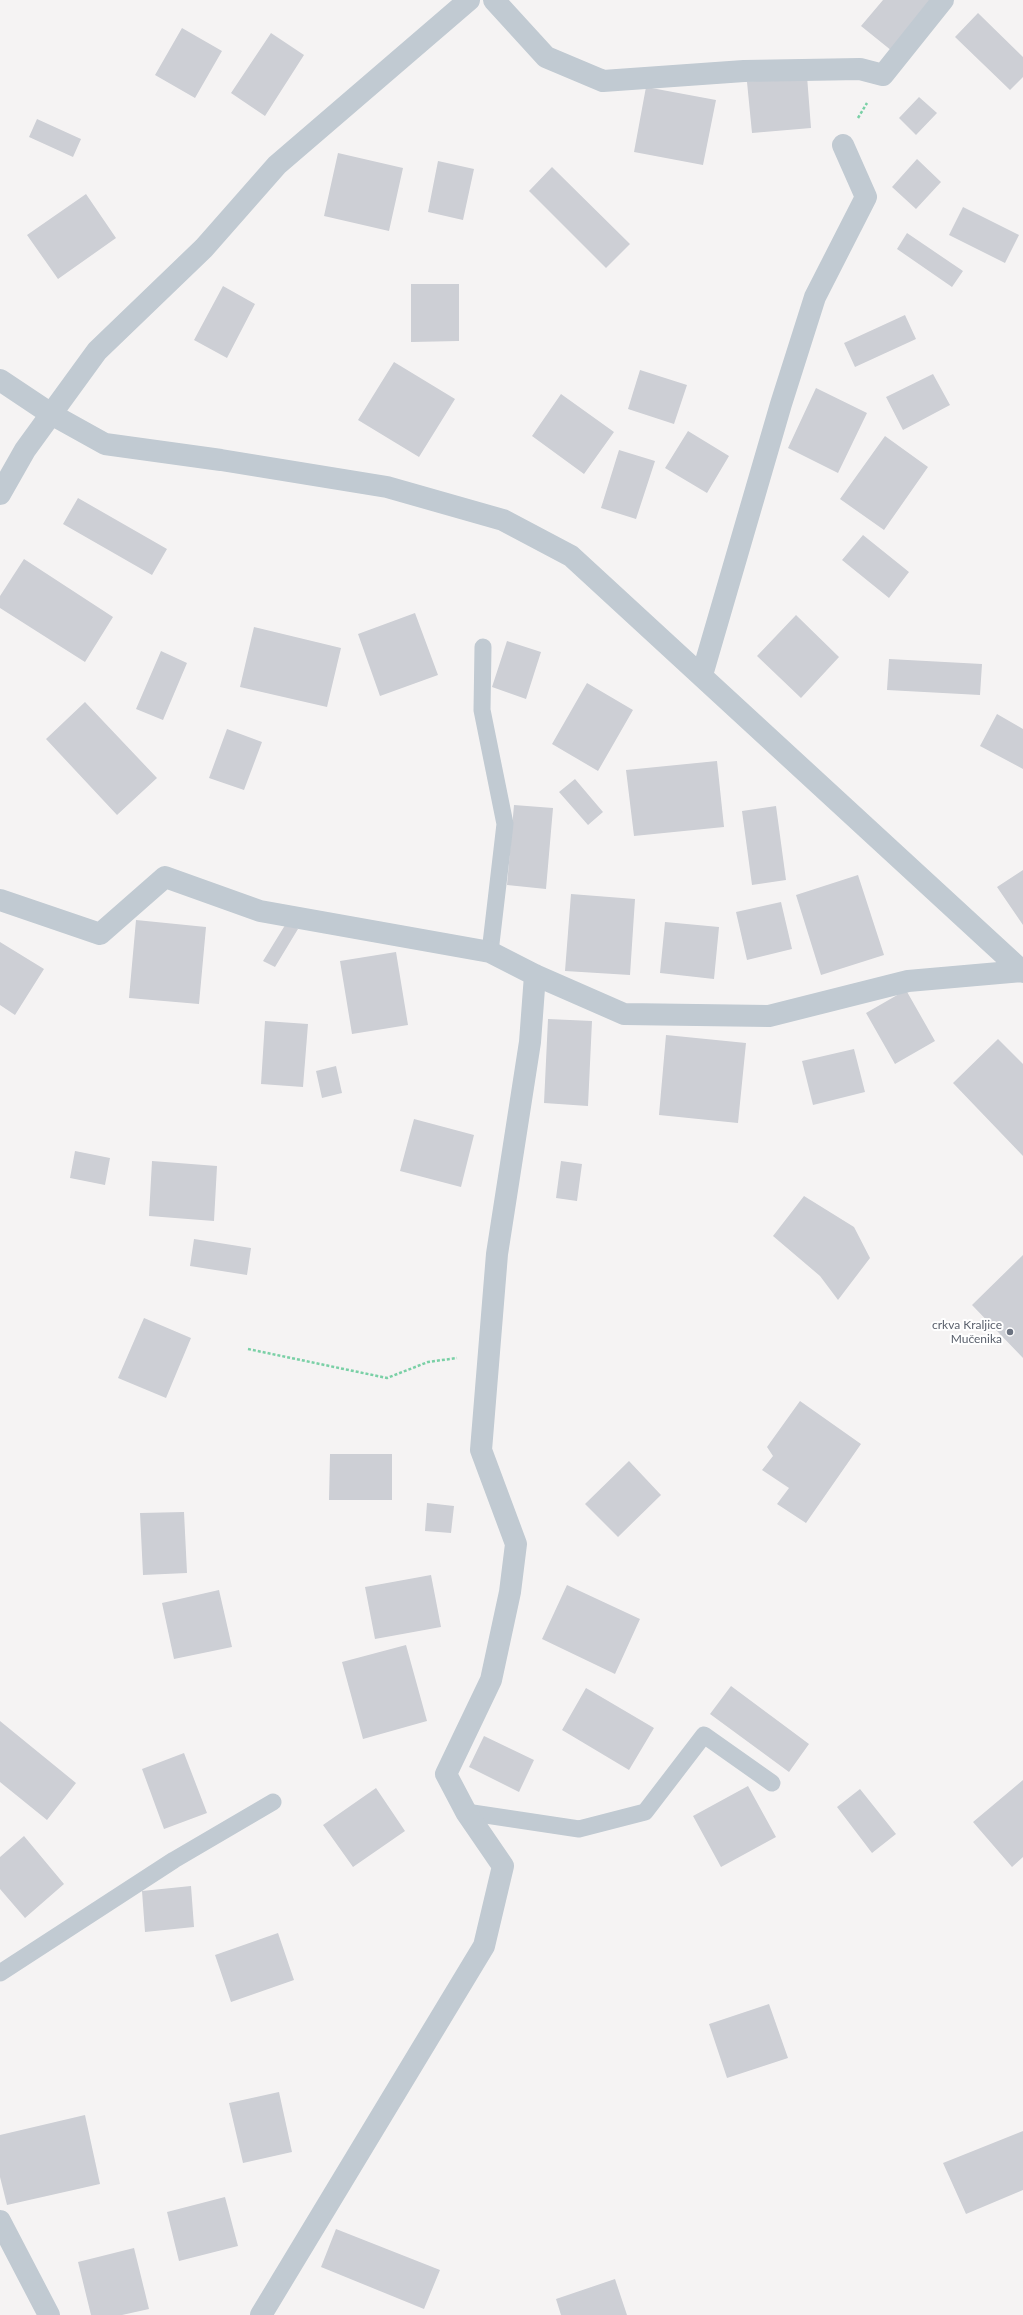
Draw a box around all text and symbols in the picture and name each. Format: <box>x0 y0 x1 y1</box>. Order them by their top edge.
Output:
place label: crkva Kraljice Mučenika <box>932 1318 1002 1346</box>
marker: crkva Kraljice Mučenika <box>1005 1327 1015 1337</box>

